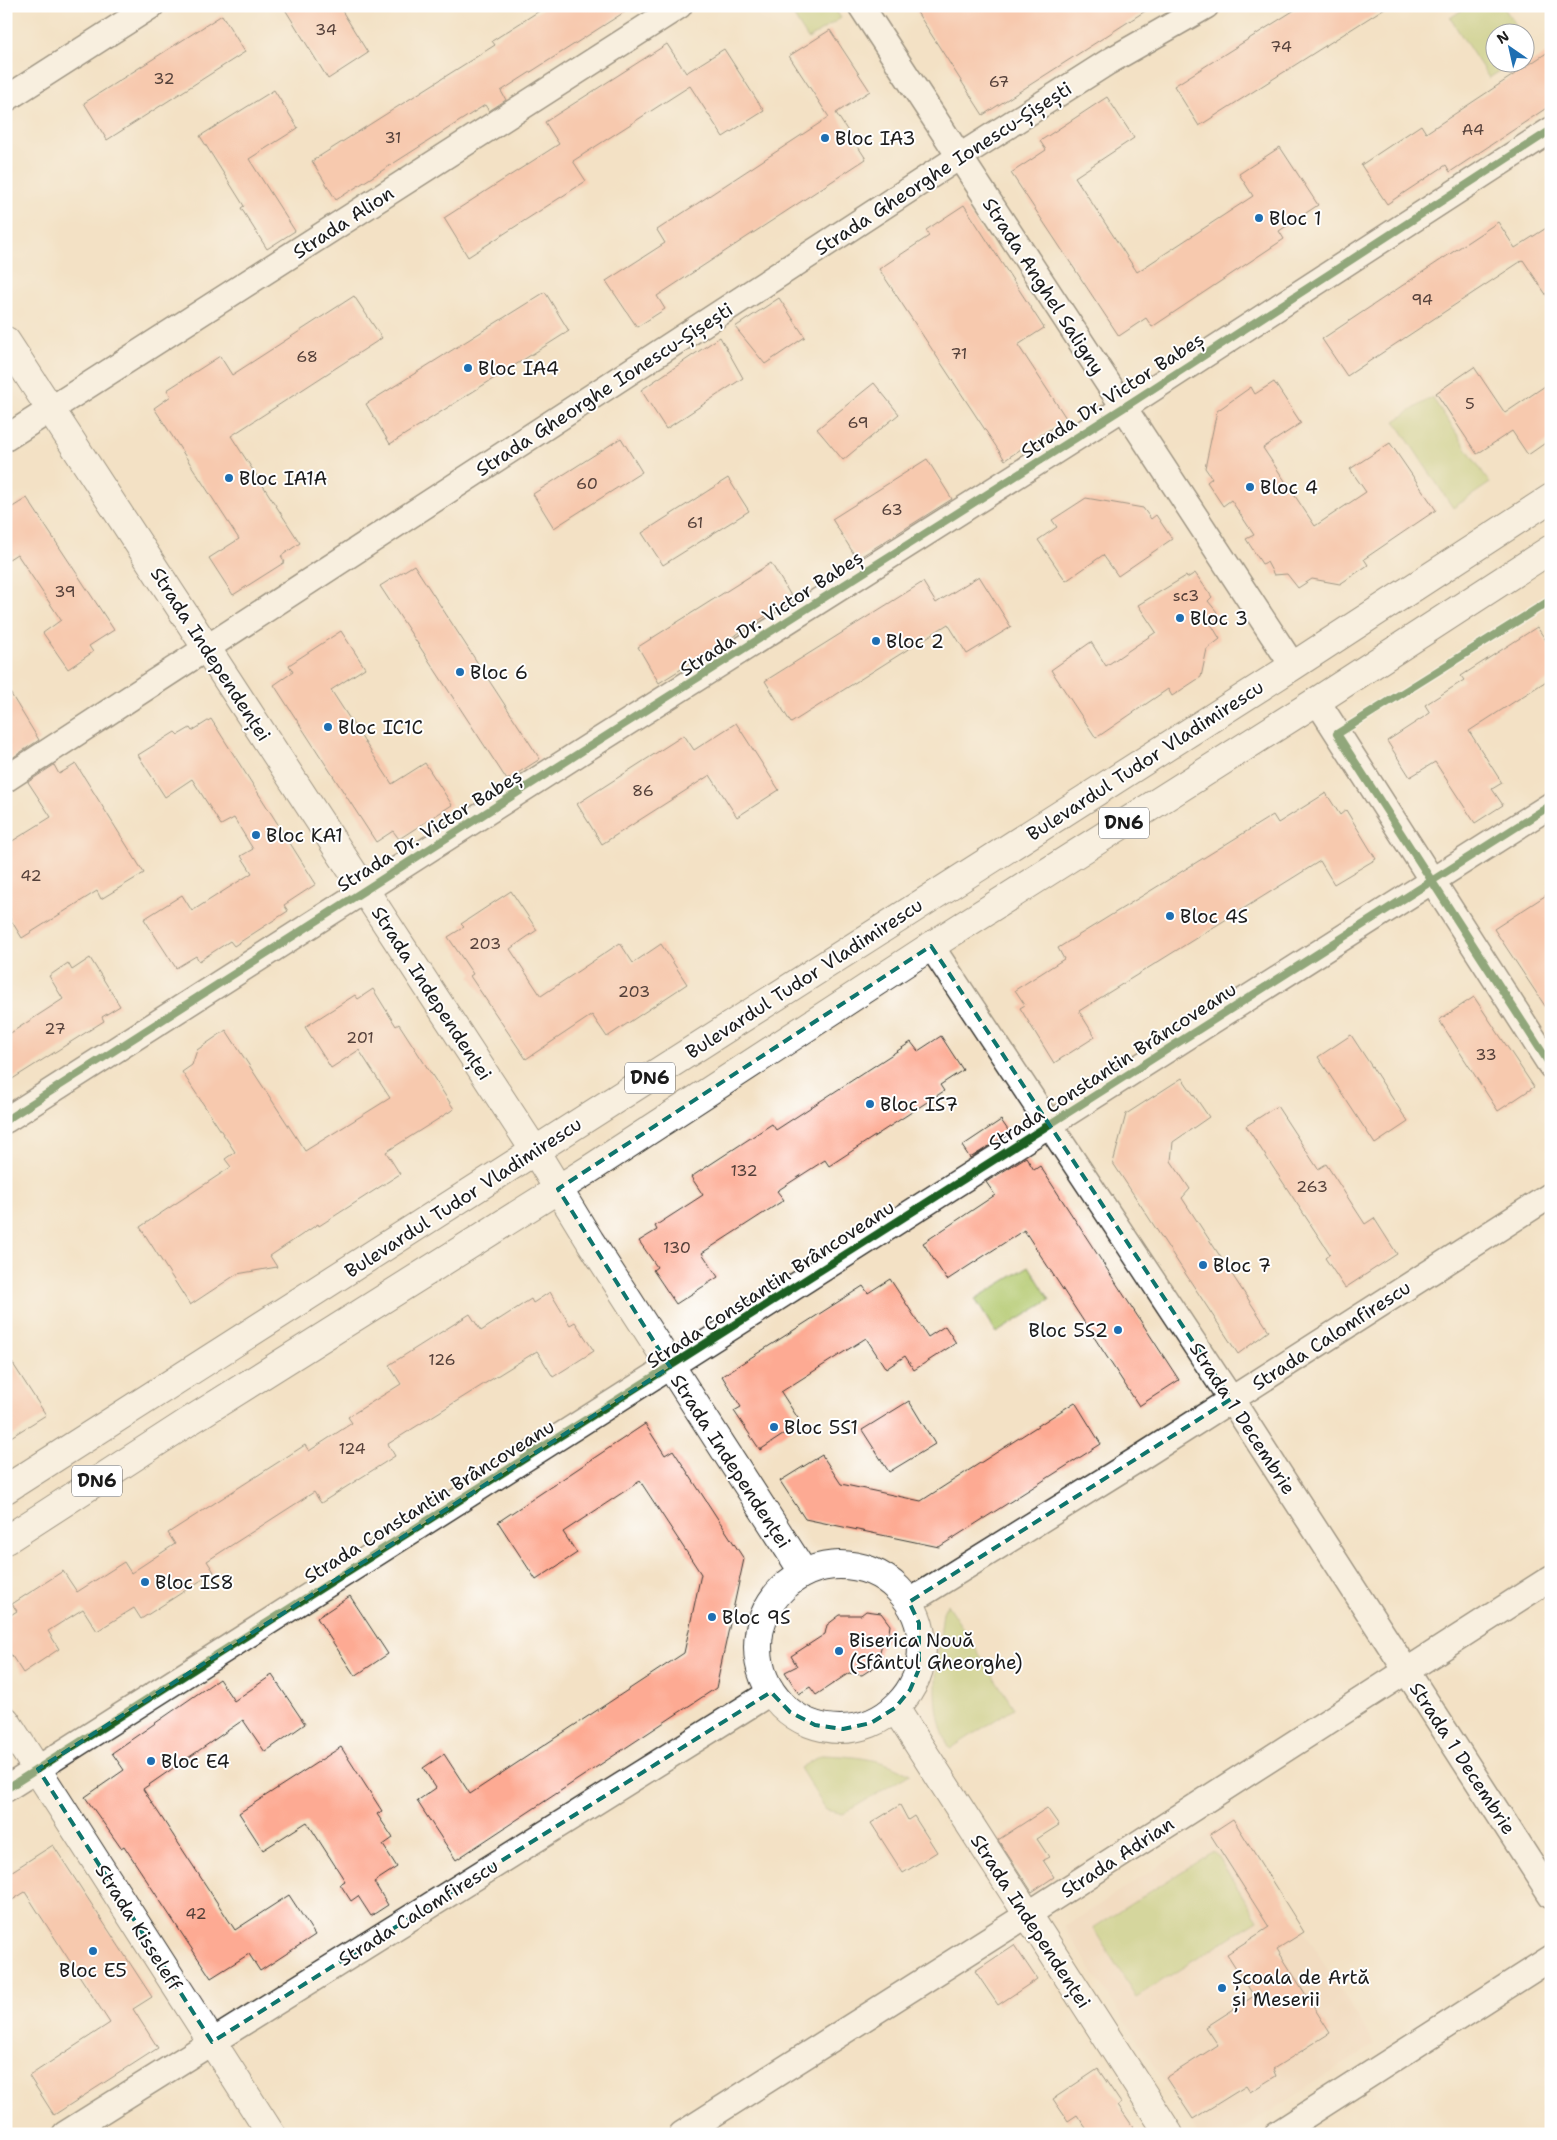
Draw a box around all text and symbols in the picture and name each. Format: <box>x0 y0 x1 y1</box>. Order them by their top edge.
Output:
house number: 34 <box>315 19 337 40</box>
north arrow <box>1484 22 1534 72</box>
text: N <box>1493 27 1512 48</box>
house number: 74 <box>1270 36 1292 57</box>
house number: 32 <box>153 68 175 89</box>
house number: 67 <box>989 71 1009 92</box>
street label: Strada Gheorghe Ionescu-Șișești <box>810 76 1077 262</box>
house number: A4 <box>1462 119 1484 140</box>
place label: Bloc IA3 <box>835 126 915 151</box>
house number: 31 <box>384 127 402 148</box>
marker: Bloc IA3 <box>819 132 831 144</box>
street label: Strada Alion <box>288 180 399 264</box>
street label: Strada Anghel Saligny <box>977 193 1110 380</box>
place label: Bloc 1 <box>1269 206 1322 231</box>
marker: Bloc 1 <box>1253 212 1265 224</box>
house number: 94 <box>1411 289 1433 310</box>
street label: Strada Gheorghe Ionescu-Șișești <box>471 297 738 483</box>
street label: Strada Dr. Victor Babeș <box>1016 327 1209 465</box>
house number: 71 <box>950 343 968 364</box>
house number: 68 <box>296 346 318 367</box>
place label: Bloc IA4 <box>478 356 559 381</box>
marker: Bloc IA4 <box>462 362 474 374</box>
house number: 5 <box>1465 393 1475 414</box>
house number: 69 <box>847 412 869 433</box>
place label: Bloc IA1A <box>239 466 327 491</box>
marker: Bloc IA1A <box>223 472 235 484</box>
house number: 60 <box>576 473 598 494</box>
place label: Bloc 4 <box>1260 475 1318 500</box>
marker: Bloc 4 <box>1244 481 1256 493</box>
house number: 63 <box>881 499 903 520</box>
house number: 61 <box>687 512 703 533</box>
street label: Strada Dr. Victor Babeș <box>675 545 868 683</box>
street label: Strada Independenței <box>144 562 276 747</box>
house number: 39 <box>54 581 76 602</box>
house number: sc3 <box>1173 585 1199 606</box>
place label: Bloc 3 <box>1190 606 1248 631</box>
marker: Bloc 3 <box>1174 612 1186 624</box>
place label: Bloc 2 <box>886 629 944 654</box>
marker: Bloc 2 <box>870 635 882 647</box>
place label: Bloc 6 <box>470 660 528 685</box>
marker: Bloc 6 <box>454 666 466 678</box>
street label: Bulevardul Tudor Vladimirescu <box>1022 674 1269 847</box>
place label: Bloc IC1C <box>338 715 423 740</box>
marker: Bloc IC1C <box>322 721 334 733</box>
street label: Strada Dr. Victor Babeș <box>332 763 527 899</box>
house number: 86 <box>632 780 654 801</box>
road number: DN6 <box>1099 808 1149 838</box>
place label: Bloc KA1 <box>266 823 343 848</box>
marker: Bloc KA1 <box>250 829 262 841</box>
house number: 42 <box>20 865 42 886</box>
street label: Bulevardul Tudor Vladimirescu <box>681 892 928 1065</box>
street label: Strada Independenței <box>365 901 497 1086</box>
place label: Bloc 4S <box>1180 904 1248 929</box>
marker: Bloc 4S <box>1164 910 1176 922</box>
house number: 203 <box>469 933 501 954</box>
street label: Strada Constantin Brâncoveanu <box>983 977 1241 1156</box>
house number: 203 <box>618 981 650 1002</box>
house number: 27 <box>44 1018 66 1039</box>
house number: 201 <box>346 1027 374 1048</box>
house number: 33 <box>1475 1044 1497 1065</box>
road number: DN6 <box>625 1062 675 1094</box>
place label: Bloc IS7 <box>880 1092 958 1117</box>
marker: Bloc IS7 <box>864 1098 876 1110</box>
street label: Bulevardul Tudor Vladimirescu <box>340 1111 587 1284</box>
house number: 132 <box>730 1160 758 1181</box>
house number: 263 <box>1296 1176 1328 1197</box>
street label: Strada Constantin Brâncoveanu <box>641 1195 899 1374</box>
house number: 130 <box>663 1237 691 1258</box>
place label: Bloc 7 <box>1213 1253 1271 1278</box>
marker: Bloc 7 <box>1197 1259 1209 1271</box>
street label: Strada Calomfirescu <box>1247 1275 1415 1396</box>
place label: Bloc 5S2 <box>1029 1318 1108 1343</box>
marker: Bloc 5S2 <box>1112 1324 1124 1336</box>
street label: Strada 1 Decembrie <box>1184 1337 1301 1499</box>
house number: 126 <box>428 1349 456 1370</box>
street label: Strada Independenței <box>664 1369 796 1554</box>
street label: Strada Constantin Brâncoveanu <box>299 1414 559 1589</box>
place label: Bloc 5S1 <box>784 1415 858 1440</box>
marker: Bloc 5S1 <box>768 1421 780 1433</box>
house number: 124 <box>338 1438 366 1459</box>
road number: DN6 <box>72 1465 122 1496</box>
place label: Bloc IS8 <box>155 1570 234 1595</box>
marker: Bloc IS8 <box>139 1576 151 1588</box>
place label: Bloc 9S <box>722 1605 790 1630</box>
marker: Bloc 9S <box>706 1611 718 1623</box>
place label: Biserica Nouă (Sfântul Gheorghe) <box>849 1628 1023 1675</box>
marker: Biserica Nouă (Sfântul Gheorghe) <box>833 1645 845 1657</box>
street label: Strada 1 Decembrie <box>1404 1677 1521 1839</box>
place label: Bloc E4 <box>161 1749 230 1774</box>
marker: Bloc E4 <box>145 1755 157 1767</box>
street label: Strada Adrian <box>1056 1811 1179 1903</box>
street label: Strada Independenței <box>964 1829 1096 2014</box>
street label: Strada Calomfirescu <box>333 1853 503 1972</box>
street label: Strada Kisseleff <box>90 1859 188 1996</box>
house number: 42 <box>185 1903 207 1924</box>
marker: Bloc E5 <box>87 1945 99 1957</box>
place label: Bloc E5 <box>59 1958 127 1983</box>
place label: Școala de Artă și Meserii <box>1232 1965 1369 2013</box>
marker: Școala de Artă și Meserii <box>1216 1982 1228 1994</box>

